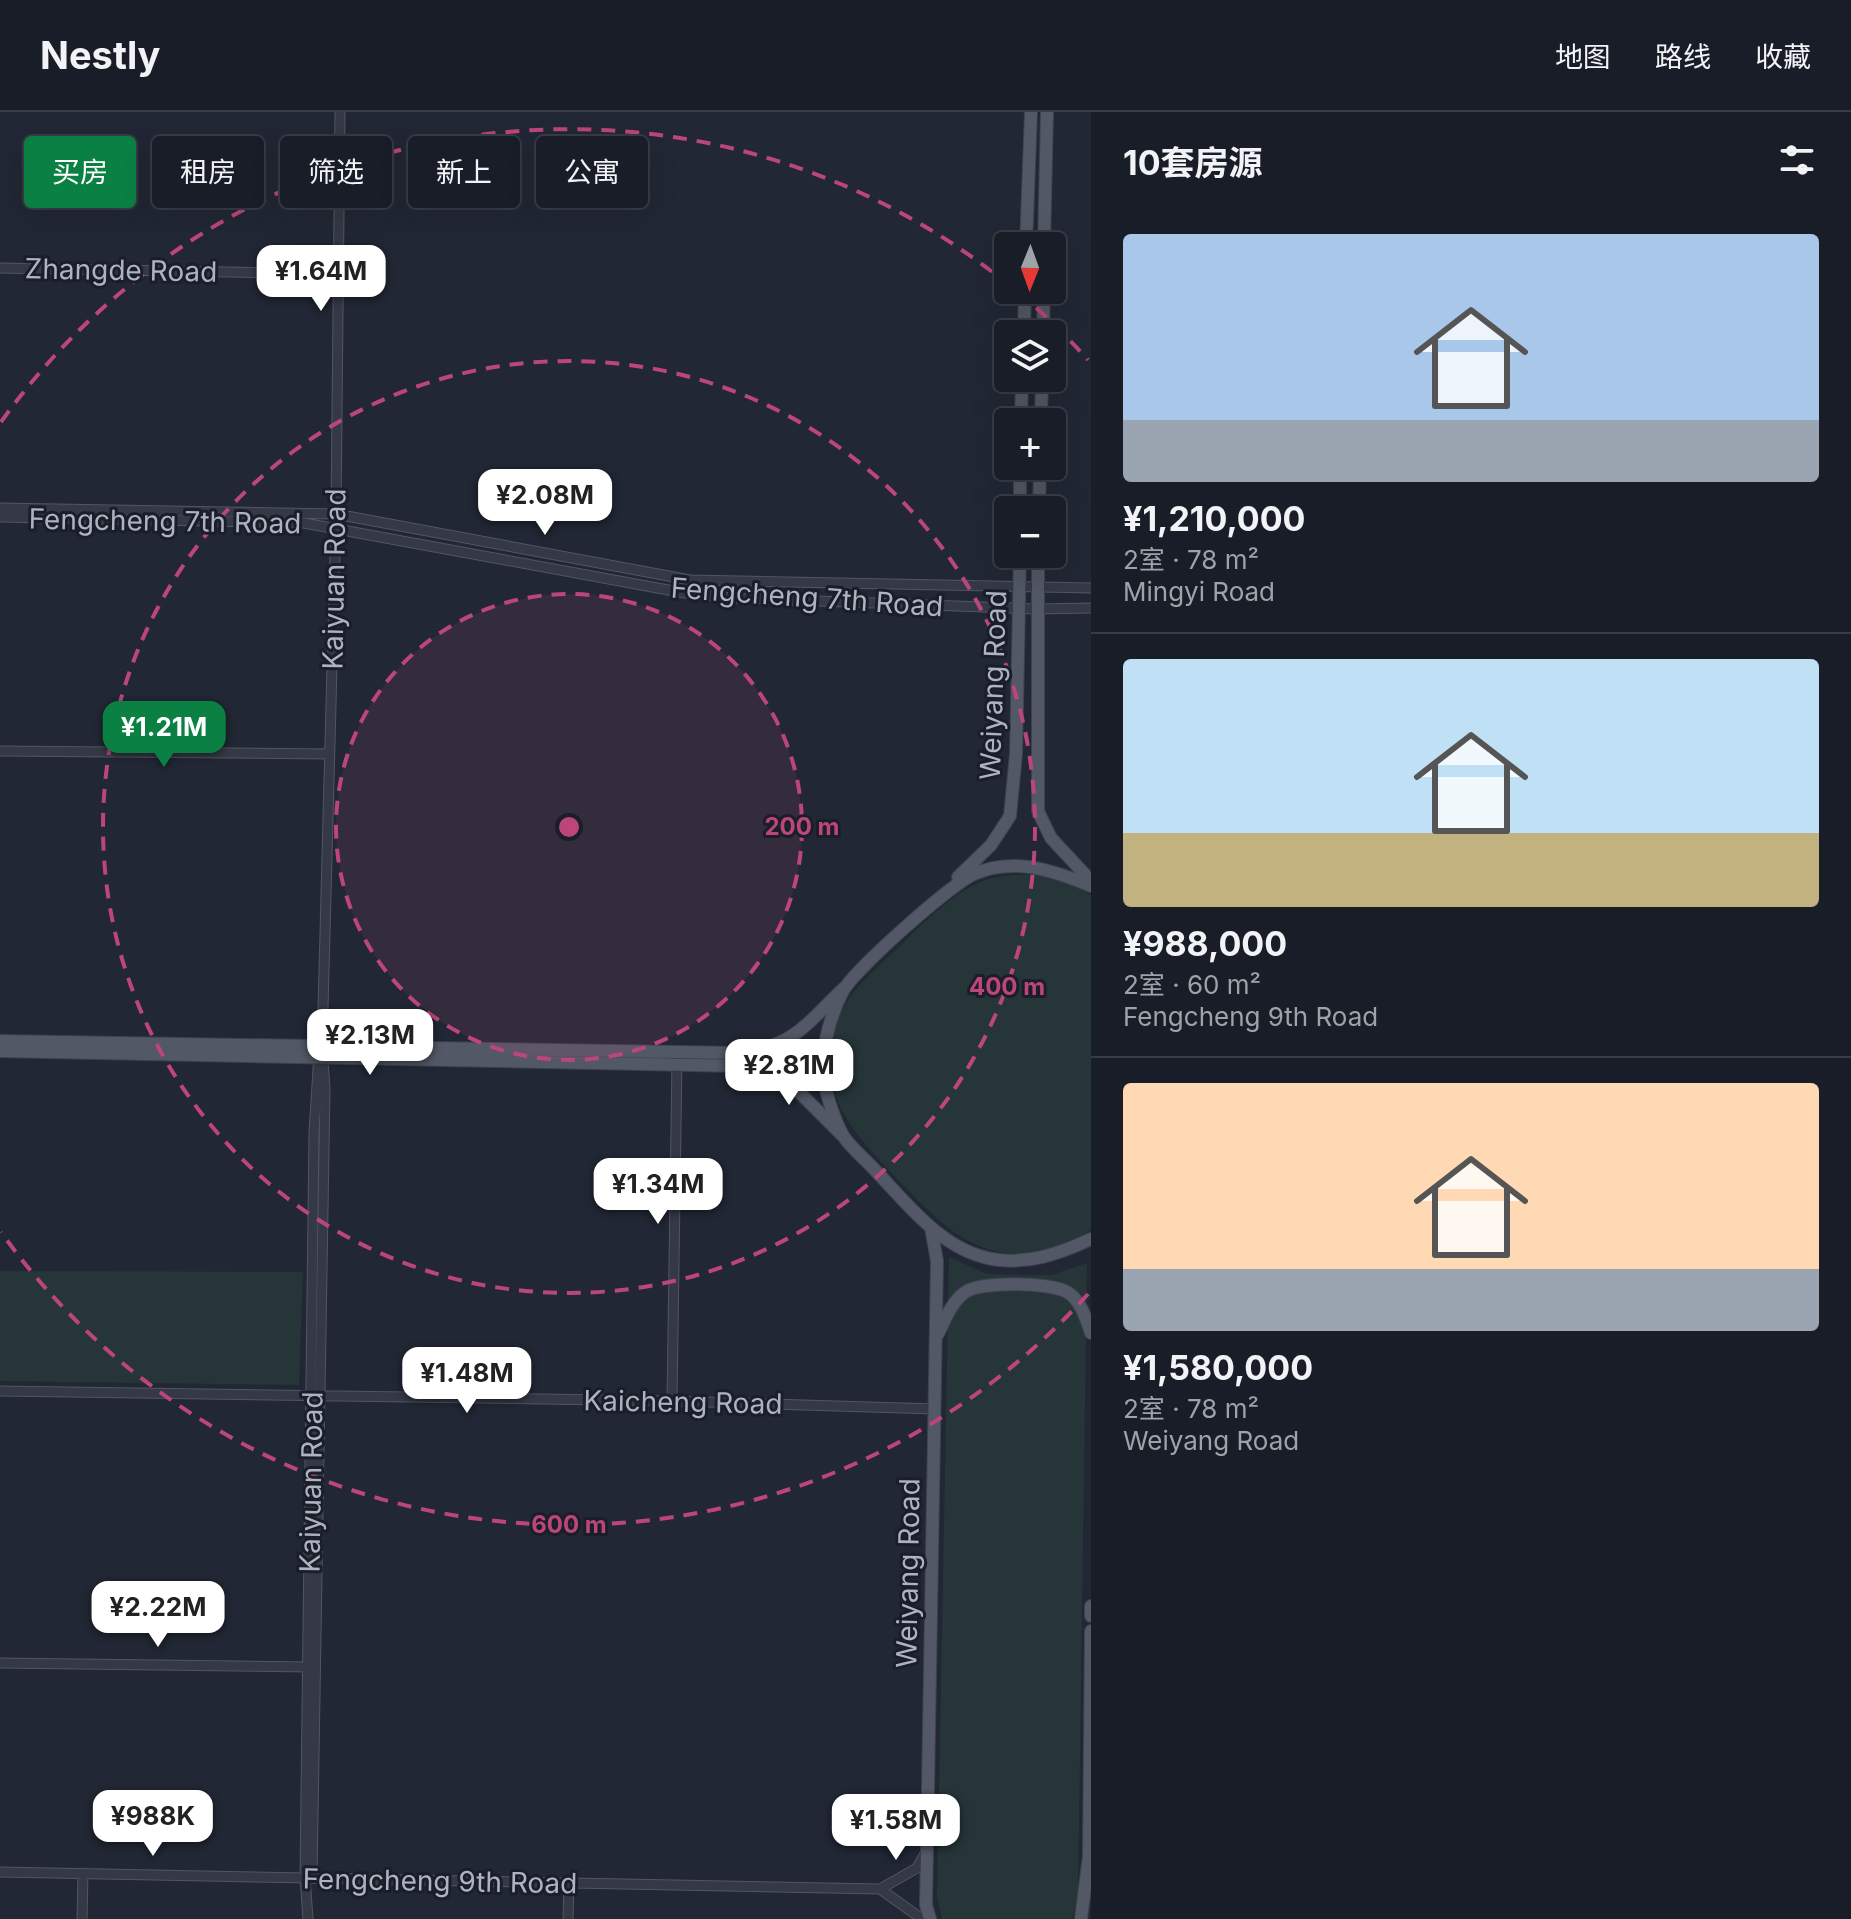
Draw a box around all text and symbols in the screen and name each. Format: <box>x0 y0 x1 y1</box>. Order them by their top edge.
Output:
text: Nestly <box>40 32 160 78</box>
text: 地图 <box>1555 40 1611 74</box>
text: 路线 <box>1655 40 1711 74</box>
text: 收藏 <box>1755 40 1811 74</box>
chip: 买房 <box>24 136 136 208</box>
chip: 租房 <box>152 136 264 208</box>
chip: 筛选 <box>280 136 392 208</box>
chip: 新上 <box>408 136 520 208</box>
chip: 公寓 <box>536 136 648 208</box>
icon: filters <box>1775 138 1819 182</box>
text: 10套房源 <box>1123 142 1263 183</box>
north arrow <box>994 232 1066 304</box>
map controls <box>994 232 1066 568</box>
pin: ¥1.64M <box>256 245 386 313</box>
street label: Zhangde Road <box>24 251 218 289</box>
text: ¥1.64M <box>275 255 367 286</box>
icon: home <box>1399 286 1543 430</box>
button: layers <box>994 320 1066 392</box>
button: + <box>994 408 1066 480</box>
pin: ¥2.08M <box>480 469 610 537</box>
text: ¥2.08M <box>496 479 594 510</box>
street label: Kaiyuan Road <box>315 488 353 670</box>
button: − <box>994 496 1066 568</box>
text: ¥1,210,000 <box>1123 498 1306 539</box>
street label: Fengcheng 7th Road <box>28 502 302 540</box>
text: 2室 · 78 m² <box>1123 544 1259 575</box>
street label: Fengcheng 7th Road <box>670 571 944 623</box>
text: Mingyi Road <box>1123 576 1275 607</box>
street label: Weiyang Road <box>973 590 1013 780</box>
pin: ¥1.21M <box>99 701 229 769</box>
text: ¥1.21M <box>121 711 207 742</box>
icon: home <box>1399 711 1543 855</box>
text: 200 m <box>764 812 840 841</box>
centre of rings <box>555 813 583 841</box>
text: ¥988,000 <box>1123 923 1287 964</box>
text: 2室 · 60 m² <box>1123 969 1261 1000</box>
text: 400 m <box>969 972 1045 1001</box>
text: Fengcheng 9th Road <box>1123 1001 1378 1032</box>
pin: ¥2.13M <box>305 1009 435 1077</box>
text: ¥2.13M <box>325 1019 415 1050</box>
pin: ¥2.81M <box>724 1039 854 1107</box>
text: ¥2.81M <box>743 1049 835 1080</box>
icon: home <box>1399 1135 1543 1279</box>
pin: ¥1.34M <box>593 1158 723 1226</box>
text: ¥1.34M <box>612 1168 704 1199</box>
pin: ¥1.48M <box>402 1347 532 1415</box>
text: ¥1,580,000 <box>1123 1347 1313 1388</box>
text: ¥1.48M <box>420 1357 514 1388</box>
street label: Kaicheng Road <box>583 1383 783 1421</box>
street label: Kaiyuan Road <box>292 1391 330 1573</box>
text: 2室 · 78 m² <box>1123 1393 1259 1424</box>
text: Weiyang Road <box>1123 1425 1299 1456</box>
street label: Weiyang Road <box>889 1478 927 1668</box>
text: 600 m <box>531 1510 607 1539</box>
pin: ¥2.22M <box>93 1581 223 1649</box>
text: ¥2.22M <box>110 1591 206 1622</box>
pin: ¥988K <box>97 1790 209 1858</box>
pin: ¥1.58M <box>831 1794 961 1862</box>
text: ¥988K <box>111 1800 195 1831</box>
text: ¥1.58M <box>850 1804 942 1835</box>
street label: Fengcheng 9th Road <box>302 1862 578 1900</box>

